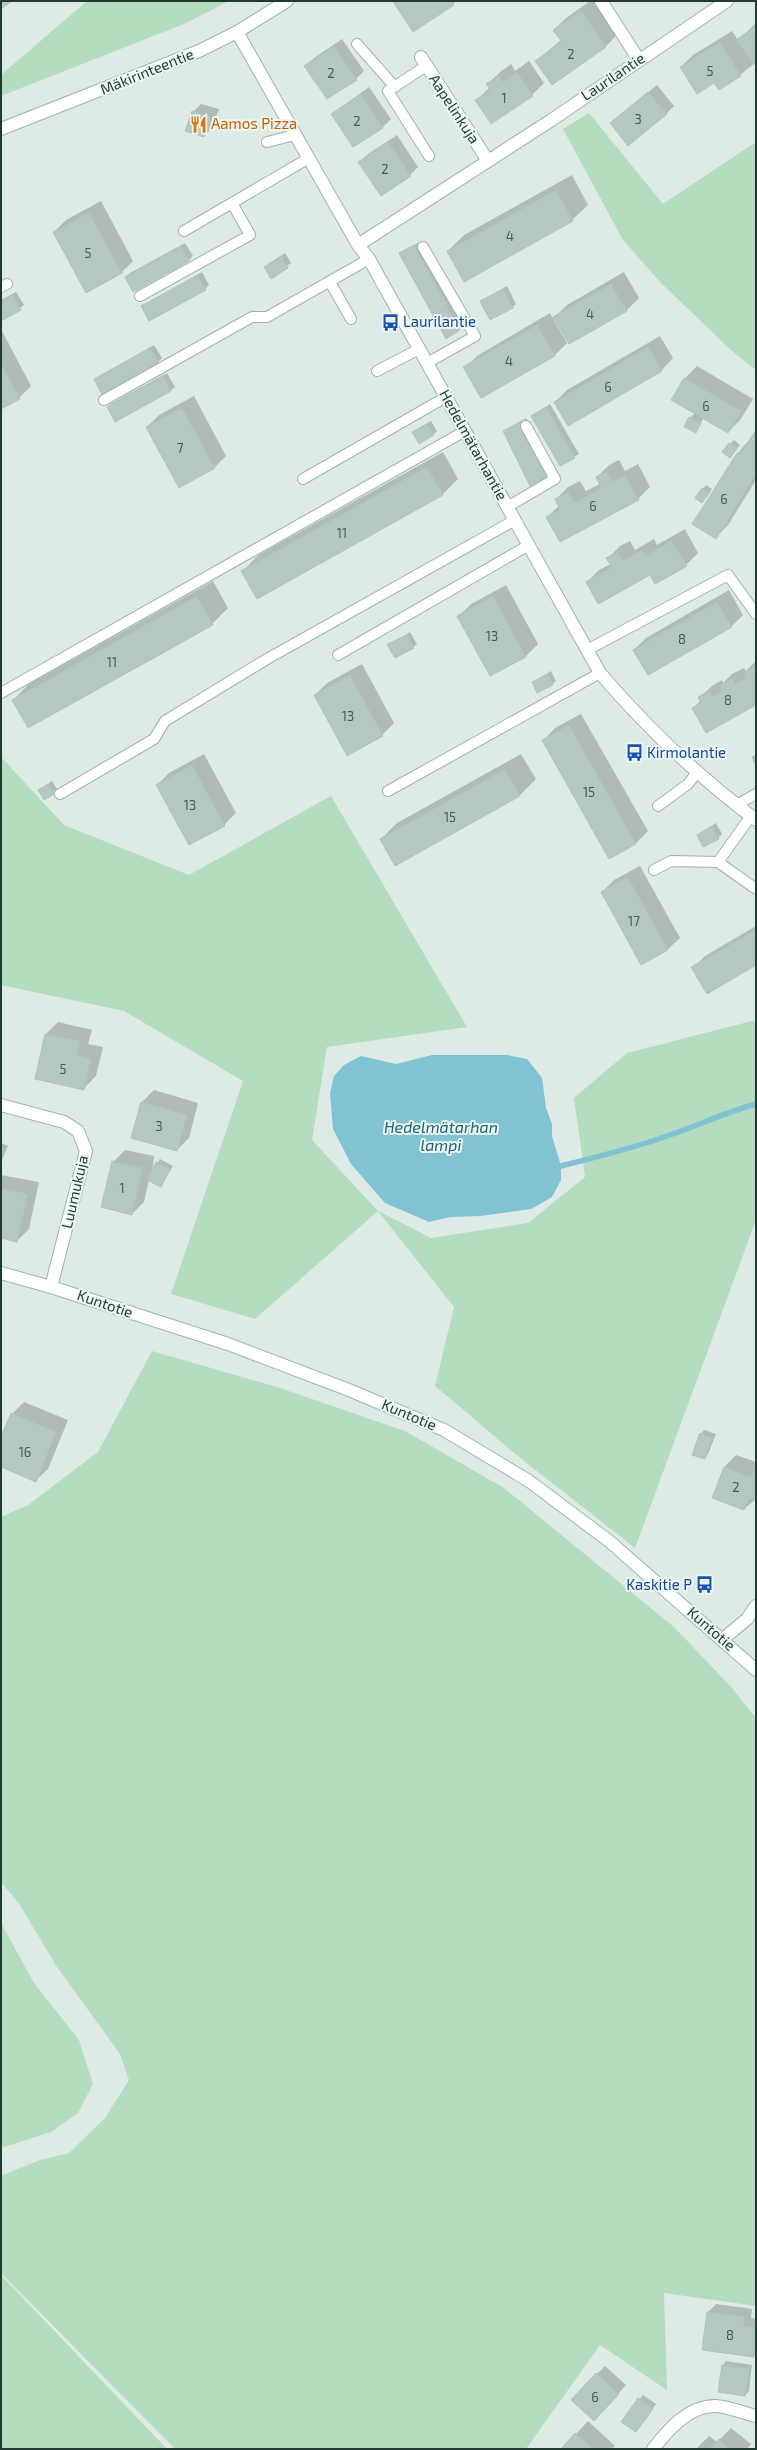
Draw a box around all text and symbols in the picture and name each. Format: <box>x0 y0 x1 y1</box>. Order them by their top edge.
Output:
street label: Mäkirinteentie <box>97 44 196 98</box>
house number: 2 <box>567 46 575 62</box>
street label: Laurilantie <box>577 48 648 104</box>
house number: 5 <box>707 63 714 79</box>
house number: 2 <box>327 65 335 81</box>
street label: Aapelinkuja <box>425 70 484 147</box>
house number: 1 <box>501 90 507 106</box>
house number: 3 <box>634 111 642 127</box>
house number: 2 <box>353 113 361 129</box>
restaurant icon: Aamos Pizza <box>188 114 208 134</box>
place label: Aamos Pizza <box>211 114 297 132</box>
house number: 2 <box>381 161 389 177</box>
house number: 4 <box>506 228 514 244</box>
house number: 5 <box>85 245 92 261</box>
house number: 4 <box>586 306 594 322</box>
bus stop icon: Laurilantie <box>380 312 400 332</box>
place label: Laurilantie <box>403 312 476 330</box>
house number: 4 <box>505 353 513 369</box>
house number: 6 <box>604 379 612 395</box>
street label: Hedelmätarhantie <box>436 386 512 503</box>
house number: 6 <box>702 398 710 414</box>
house number: 7 <box>177 440 184 456</box>
house number: 6 <box>720 491 728 507</box>
house number: 6 <box>589 498 597 514</box>
house number: 11 <box>337 525 347 541</box>
house number: 13 <box>486 628 498 644</box>
house number: 8 <box>678 631 686 647</box>
house number: 11 <box>107 654 117 670</box>
house number: 8 <box>724 692 732 708</box>
house number: 13 <box>342 708 354 724</box>
bus stop icon: Kirmolantie <box>624 743 644 763</box>
place label: Kirmolantie <box>647 743 726 761</box>
house number: 15 <box>583 784 595 800</box>
house number: 13 <box>184 797 196 813</box>
house number: 15 <box>444 809 456 825</box>
house number: 17 <box>628 913 640 929</box>
house number: 5 <box>60 1061 67 1077</box>
water label: Hedelmätarhan lampi <box>384 1117 498 1154</box>
house number: 3 <box>155 1118 163 1134</box>
street label: Luumukuja <box>57 1153 92 1230</box>
house number: 1 <box>119 1180 125 1196</box>
street label: Kuntotie <box>75 1285 136 1321</box>
street label: Kuntotie <box>379 1395 440 1434</box>
house number: 16 <box>19 1444 31 1460</box>
house number: 2 <box>732 1479 740 1495</box>
place label: Kaskitie P <box>626 1575 692 1593</box>
bus stop icon: Kaskitie P <box>695 1575 715 1595</box>
street label: Kuntotie <box>684 1602 739 1654</box>
house number: 8 <box>726 2327 734 2343</box>
house number: 6 <box>591 2389 599 2405</box>

